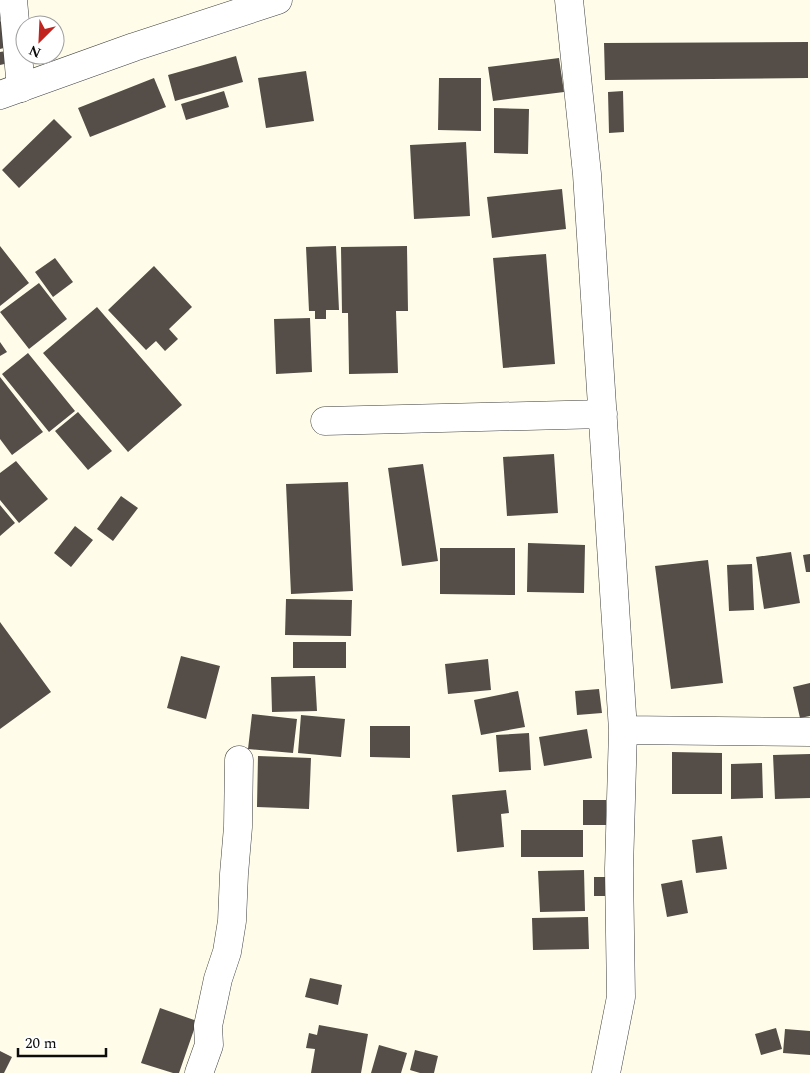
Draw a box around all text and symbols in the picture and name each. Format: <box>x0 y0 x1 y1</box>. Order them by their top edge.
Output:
north arrow <box>15 15 65 65</box>
text: N <box>25 40 44 63</box>
scale bar <box>18 1026 105 1058</box>
text: 20 m <box>25 1032 57 1055</box>

